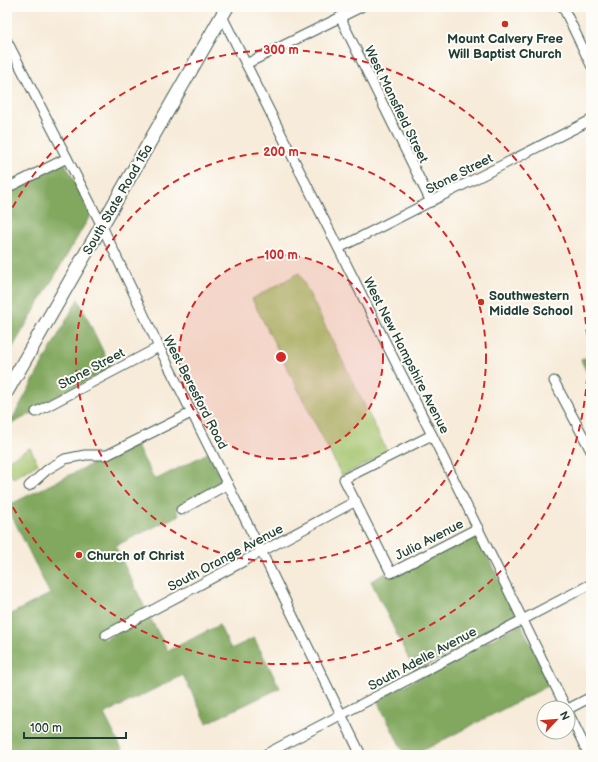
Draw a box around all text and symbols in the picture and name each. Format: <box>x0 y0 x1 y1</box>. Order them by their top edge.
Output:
marker: Mount Calvery Free Will Baptist Church <box>500 19 510 29</box>
place label: Mount Calvery Free Will Baptist Church <box>447 31 563 62</box>
text: 300 m <box>263 43 299 58</box>
street label: West Mansfield Street <box>361 43 431 166</box>
street label: South State Road 15a <box>80 141 156 258</box>
text: 200 m <box>263 145 299 160</box>
street label: Stone Street <box>423 150 496 198</box>
text: 100 m <box>264 248 298 263</box>
street label: West New Hampshire Avenue <box>360 274 453 437</box>
place label: Southwestern Middle School <box>489 288 573 319</box>
marker: Southwestern Middle School <box>476 297 486 307</box>
street label: West Beresford Road <box>159 333 231 452</box>
street label: Stone Street <box>56 345 127 393</box>
centre of rings <box>274 350 288 364</box>
street label: Julia Avenue <box>393 516 467 564</box>
street label: South Orange Avenue <box>165 521 286 595</box>
place label: Church of Christ <box>87 548 185 564</box>
marker: Church of Christ <box>74 550 84 560</box>
street label: South Adelle Avenue <box>366 623 480 694</box>
north arrow <box>536 700 576 740</box>
text: N <box>557 709 572 722</box>
scale bar <box>24 714 126 740</box>
text: 100 m <box>30 721 62 736</box>

